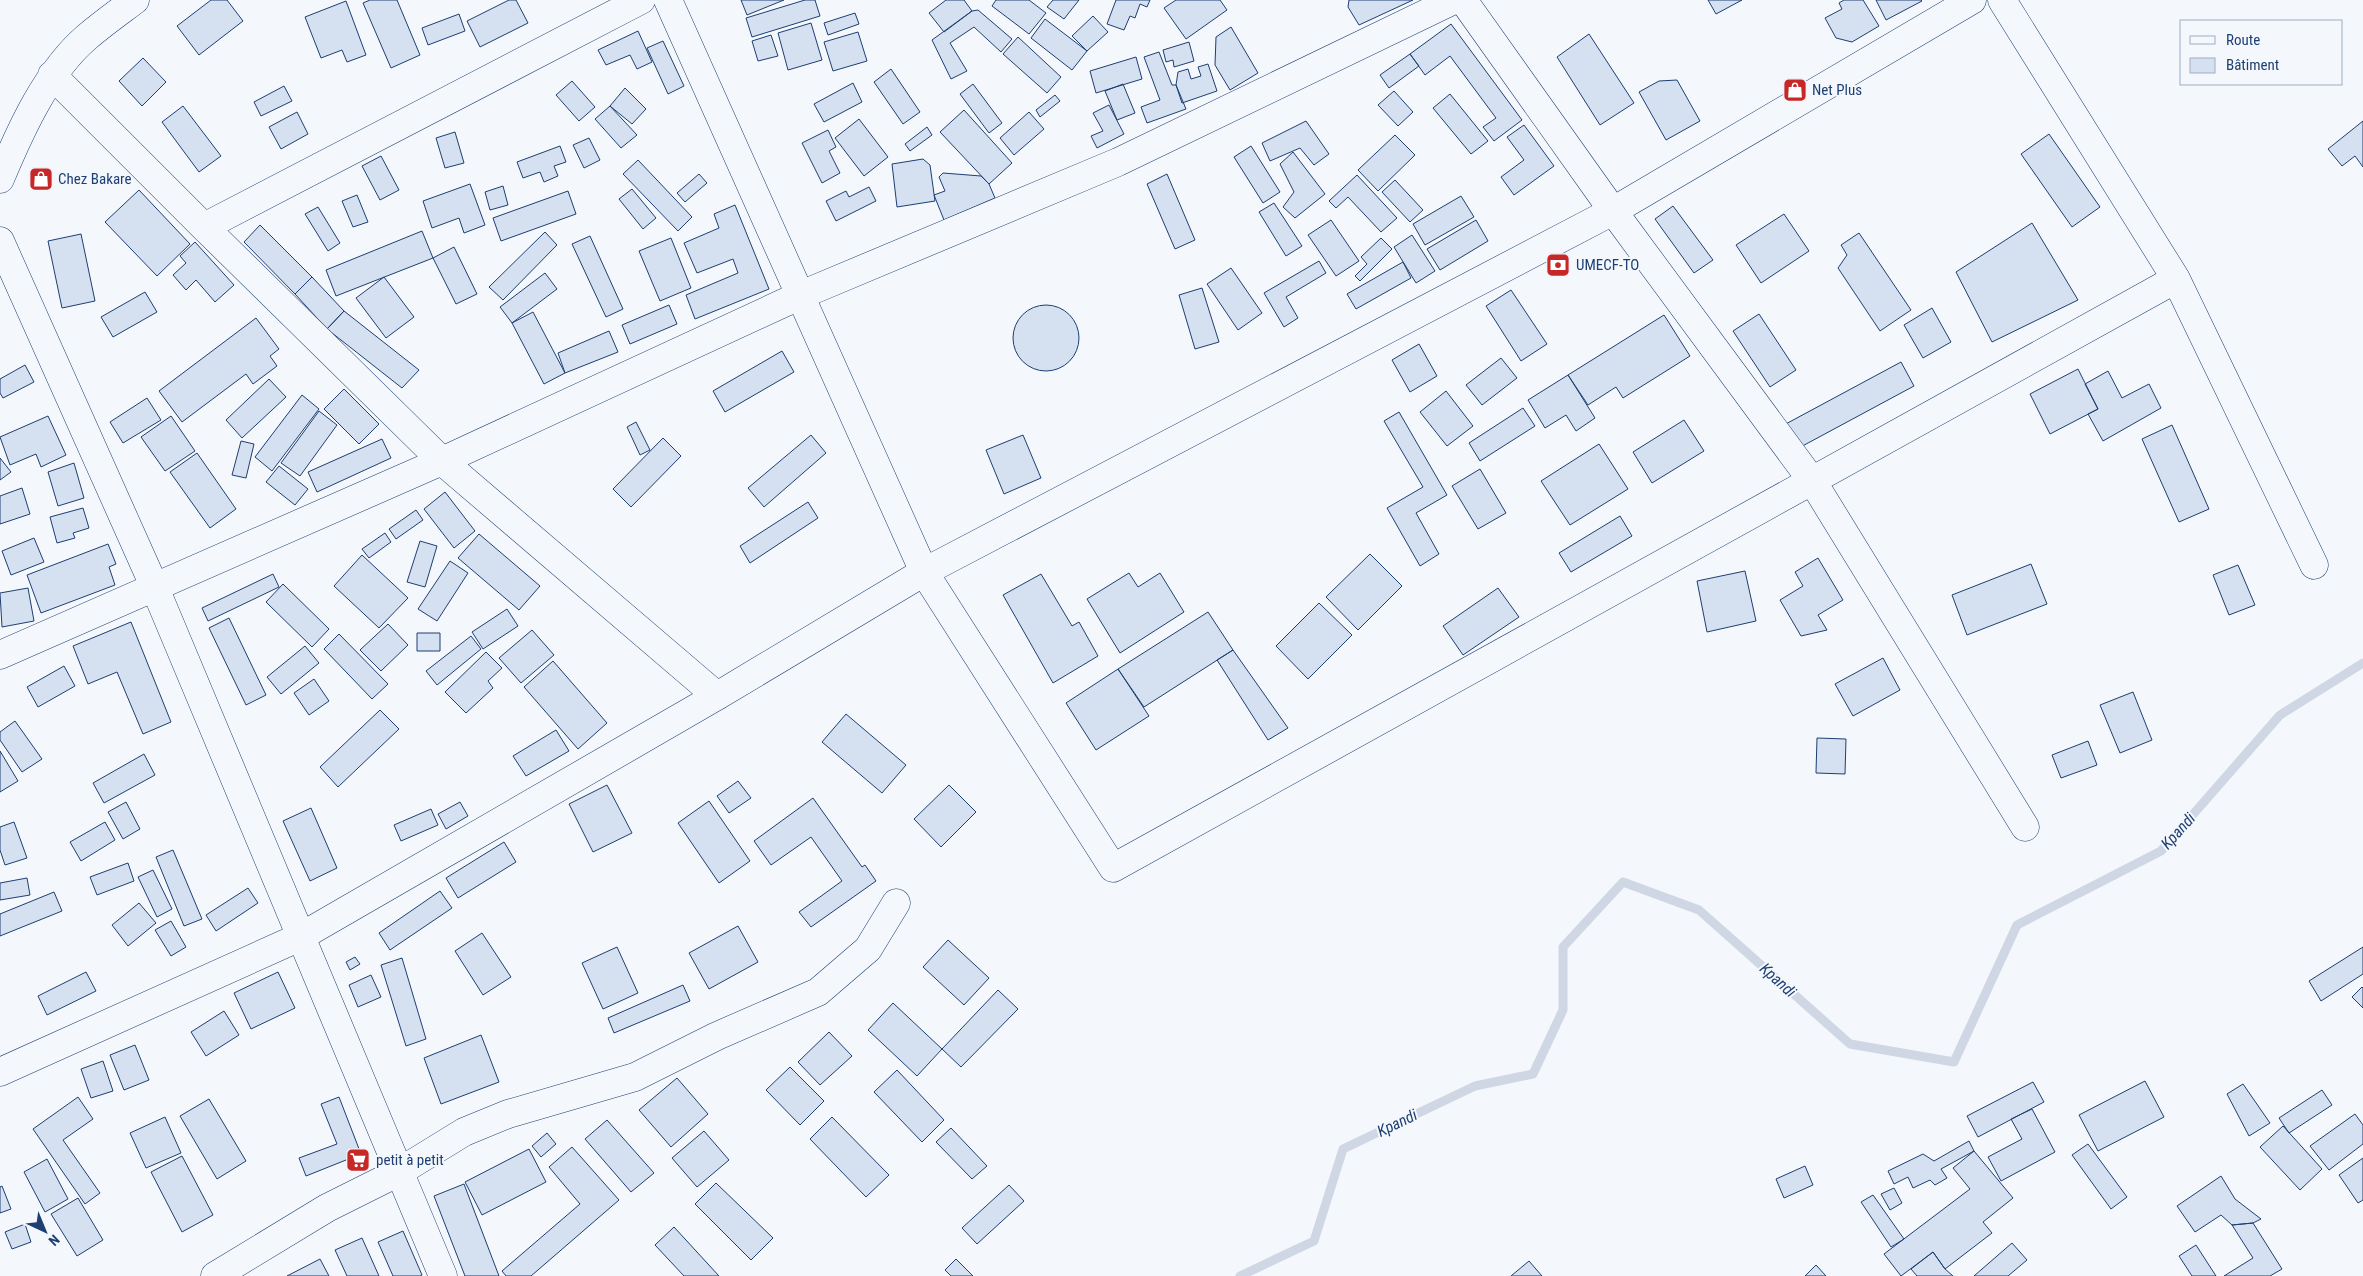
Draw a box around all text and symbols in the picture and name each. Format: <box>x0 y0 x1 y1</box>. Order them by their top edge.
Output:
legend <box>2180 20 2343 85</box>
text: Route <box>2226 31 2260 49</box>
text: Bâtiment <box>2226 56 2279 74</box>
shop icon: Net Plus <box>1782 77 1808 103</box>
place label: Net Plus <box>1812 81 1862 99</box>
shop icon: Chez Bakare <box>28 166 54 192</box>
place label: Chez Bakare <box>58 170 132 188</box>
bank icon: UMECF-TO <box>1545 252 1571 278</box>
place label: UMECF-TO <box>1576 256 1639 274</box>
water label: Kpandi <box>2157 809 2199 853</box>
water label: Kpandi <box>1756 959 1800 1001</box>
water label: Kpandi <box>1374 1105 1421 1141</box>
supermarket icon: petit à petit <box>345 1147 371 1173</box>
place label: petit à petit <box>376 1151 444 1169</box>
north arrow <box>20 1206 70 1256</box>
text: N <box>45 1232 63 1249</box>

